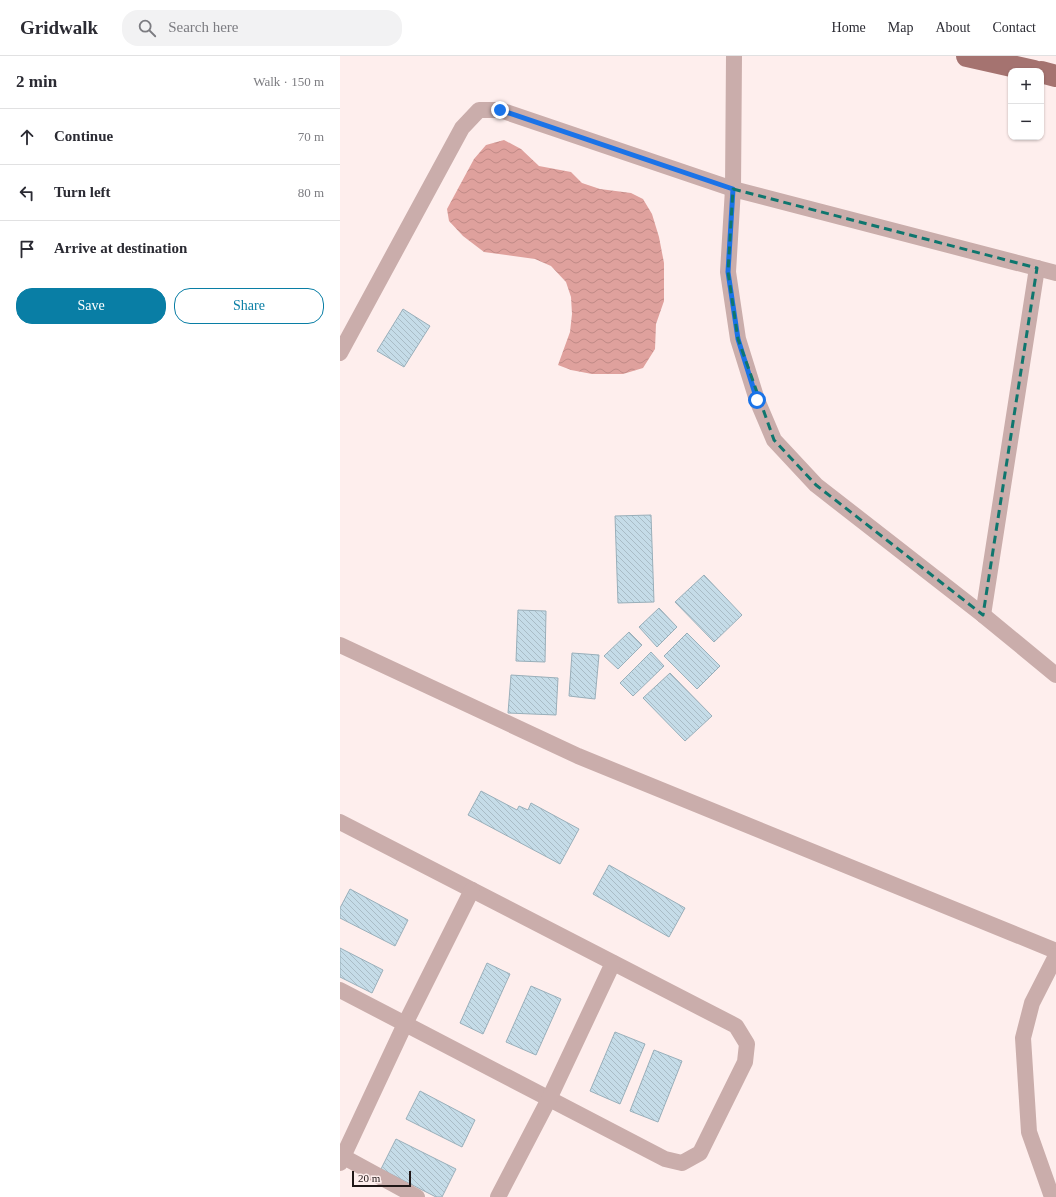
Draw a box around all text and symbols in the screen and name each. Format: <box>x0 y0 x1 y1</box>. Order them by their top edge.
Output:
search box <box>122 10 402 46</box>
text: Gridwalk <box>20 17 98 38</box>
icon: search <box>136 17 158 39</box>
text: Search here <box>168 19 239 35</box>
text: Home <box>832 20 866 35</box>
text: Map <box>888 20 913 35</box>
text: About <box>935 20 970 35</box>
text: Contact <box>992 20 1036 35</box>
map controls <box>1008 68 1044 140</box>
button: + <box>1008 68 1044 104</box>
text: 2 min <box>16 72 57 91</box>
text: Walk · 150 m <box>253 74 324 89</box>
route end <box>491 101 509 119</box>
button: − <box>1008 104 1044 140</box>
icon: ahead <box>16 126 38 148</box>
text: Continue <box>54 128 113 144</box>
text: 70 m <box>298 129 324 144</box>
icon: left <box>16 182 38 204</box>
text: Turn left <box>54 184 111 200</box>
text: 80 m <box>298 185 324 200</box>
icon: arrive <box>16 238 38 260</box>
text: Arrive at destination <box>54 240 187 256</box>
button: Save <box>16 288 166 324</box>
button: Share <box>174 288 324 324</box>
route start <box>748 391 766 409</box>
scale bar <box>352 1169 411 1188</box>
text: 20 m <box>358 1172 380 1184</box>

